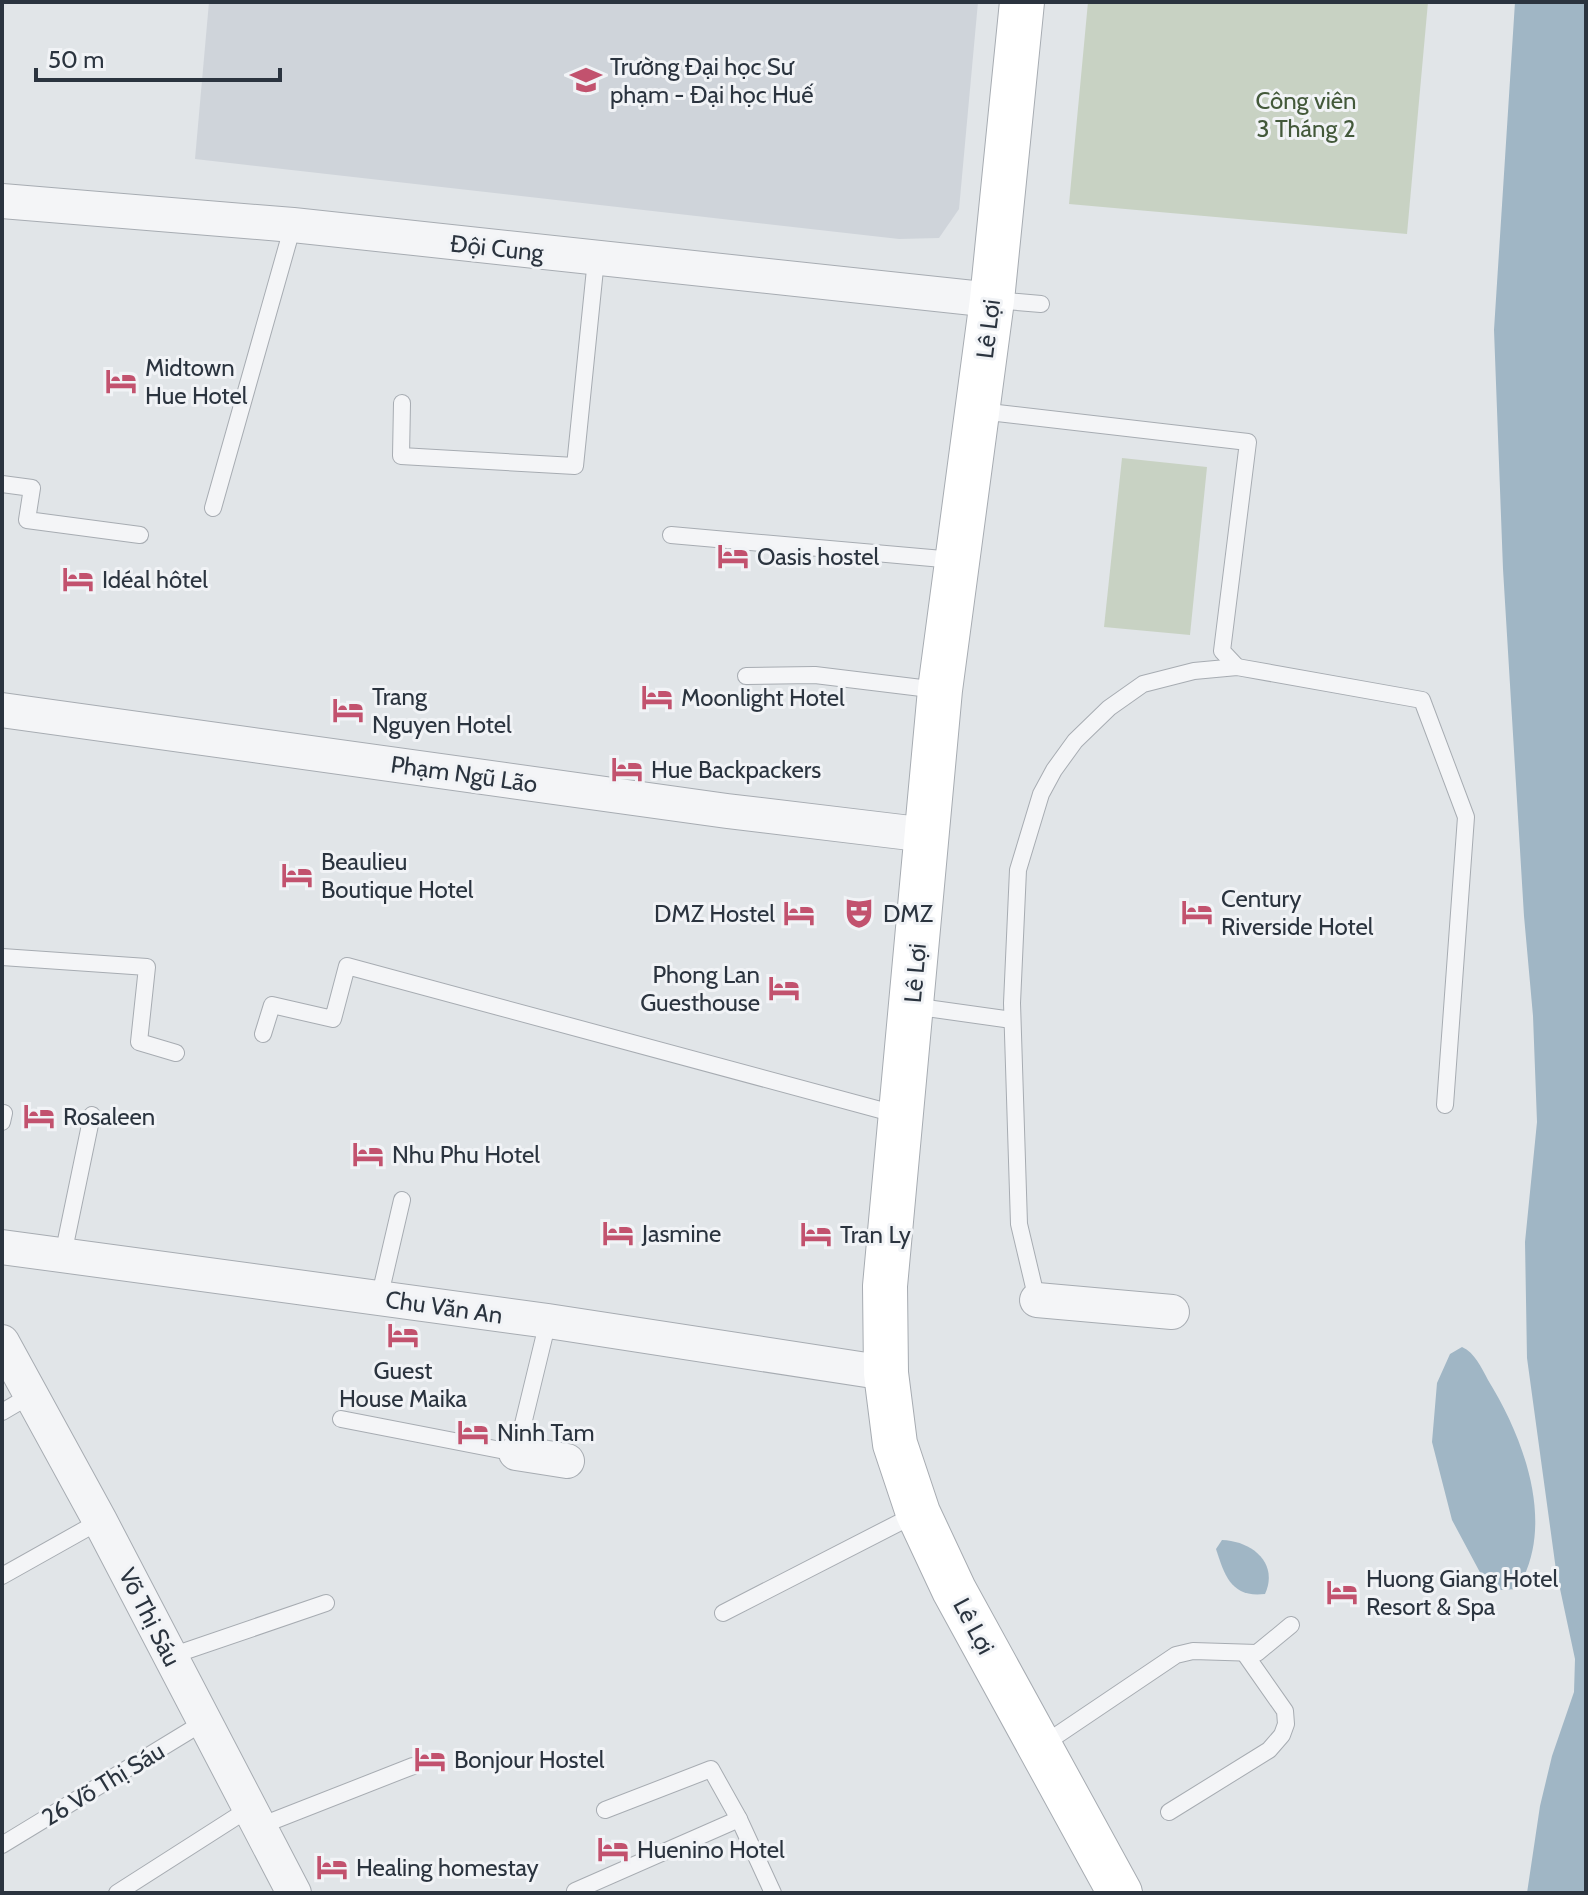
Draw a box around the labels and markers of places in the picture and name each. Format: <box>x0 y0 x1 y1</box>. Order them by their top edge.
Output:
place label: Trường Đại học Sư phạm - Đại học Huế <box>610 52 814 109</box>
school or university icon: Trường Đại học Sư phạm - Đại học Huế <box>569 63 603 97</box>
place label: Midtown Hue Hotel <box>145 353 248 410</box>
hotel icon: Midtown Hue Hotel <box>104 364 138 398</box>
hotel icon: Oasis hostel <box>716 539 750 573</box>
place label: Oasis hostel <box>757 542 880 571</box>
hotel icon: Idéal hôtel <box>61 562 95 596</box>
place label: Idéal hôtel <box>102 565 208 594</box>
hotel icon: Moonlight Hotel <box>640 680 674 714</box>
place label: Trang Nguyen Hotel <box>372 682 512 739</box>
place label: Moonlight Hotel <box>681 683 845 712</box>
hotel icon: Trang Nguyen Hotel <box>331 693 365 727</box>
hotel icon: Hue Backpackers <box>610 752 644 786</box>
place label: Hue Backpackers <box>651 755 821 784</box>
place label: Beaulieu Boutique Hotel <box>321 847 474 904</box>
hotel icon: Beaulieu Boutique Hotel <box>280 858 314 892</box>
place label: Century Riverside Hotel <box>1221 884 1374 941</box>
hotel icon: Century Riverside Hotel <box>1180 895 1214 929</box>
hotel icon: DMZ Hostel <box>782 896 816 930</box>
theatre icon: DMZ <box>842 896 876 930</box>
place label: DMZ Hostel <box>654 899 775 928</box>
place label: DMZ <box>883 899 934 928</box>
place label: Phong Lan Guesthouse <box>640 960 760 1017</box>
hotel icon: Phong Lan Guesthouse <box>767 971 801 1005</box>
hotel icon: Rosaleen <box>22 1099 56 1133</box>
place label: Rosaleen <box>63 1102 155 1131</box>
hotel icon: Nhu Phu Hotel <box>351 1137 385 1171</box>
place label: Nhu Phu Hotel <box>392 1140 540 1169</box>
hotel icon: Jasmine <box>601 1216 635 1250</box>
hotel icon: Tran Ly <box>799 1217 833 1251</box>
place label: Jasmine <box>641 1219 721 1248</box>
place label: Tran Ly <box>840 1220 911 1249</box>
hotel icon: Guest House Maika <box>386 1318 420 1352</box>
place label: Guest House Maika <box>339 1356 468 1413</box>
hotel icon: Ninh Tam <box>456 1415 490 1449</box>
place label: Ninh Tam <box>497 1418 595 1447</box>
place label: Huong Giang Hotel Resort & Spa <box>1366 1564 1559 1621</box>
hotel icon: Huong Giang Hotel Resort & Spa <box>1325 1575 1359 1609</box>
hotel icon: Bonjour Hostel <box>413 1742 447 1776</box>
place label: Bonjour Hostel <box>454 1745 605 1774</box>
hotel icon: Huenino Hotel <box>596 1832 630 1866</box>
place label: Huenino Hotel <box>637 1835 785 1864</box>
hotel icon: Healing homestay <box>315 1850 349 1884</box>
place label: Healing homestay <box>356 1853 539 1882</box>

